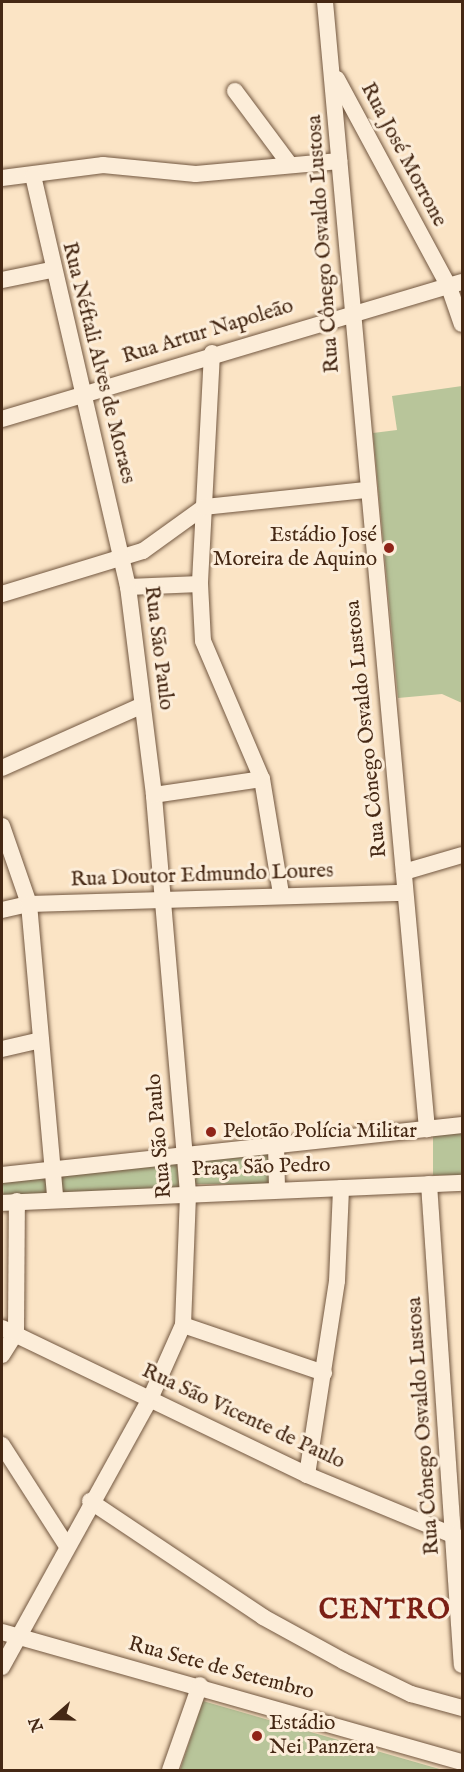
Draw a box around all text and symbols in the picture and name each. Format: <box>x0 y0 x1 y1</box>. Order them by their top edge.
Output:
street label: Rua José Morrone <box>354 79 452 231</box>
street label: Rua Cônego Osvaldo Lustosa <box>302 114 346 374</box>
street label: Rua Néftali Alves de Moraes <box>56 240 140 486</box>
street label: Rua Artur Napoleão <box>119 294 297 370</box>
place label: Estádio José Moreira de Aquino <box>213 523 377 573</box>
marker: Estádio José Moreira de Aquino <box>382 541 396 555</box>
street label: Rua São Paulo <box>138 584 178 712</box>
street label: Rua Cônego Osvaldo Lustosa <box>341 599 393 859</box>
street label: Rua Doutor Edmundo Loures <box>70 859 334 893</box>
street label: Rua São Paulo <box>142 1073 178 1199</box>
place label: Pelotão Polícia Militar <box>223 1119 417 1145</box>
marker: Pelotão Polícia Militar <box>204 1125 218 1139</box>
street label: Praça São Pedro <box>191 1153 331 1183</box>
street label: Rua Cônego Osvaldo Lustosa <box>402 1296 446 1556</box>
street label: Rua São Vicente de Paulo <box>138 1359 348 1475</box>
district label: CENTRO <box>319 1596 451 1628</box>
street label: Rua Sete de Setembro <box>125 1632 317 1706</box>
north arrow <box>24 1688 84 1748</box>
place label: Estádio Nei Panzera <box>269 1711 375 1761</box>
text: N <box>25 1714 49 1734</box>
marker: Estádio Nei Panzera <box>250 1729 264 1743</box>

